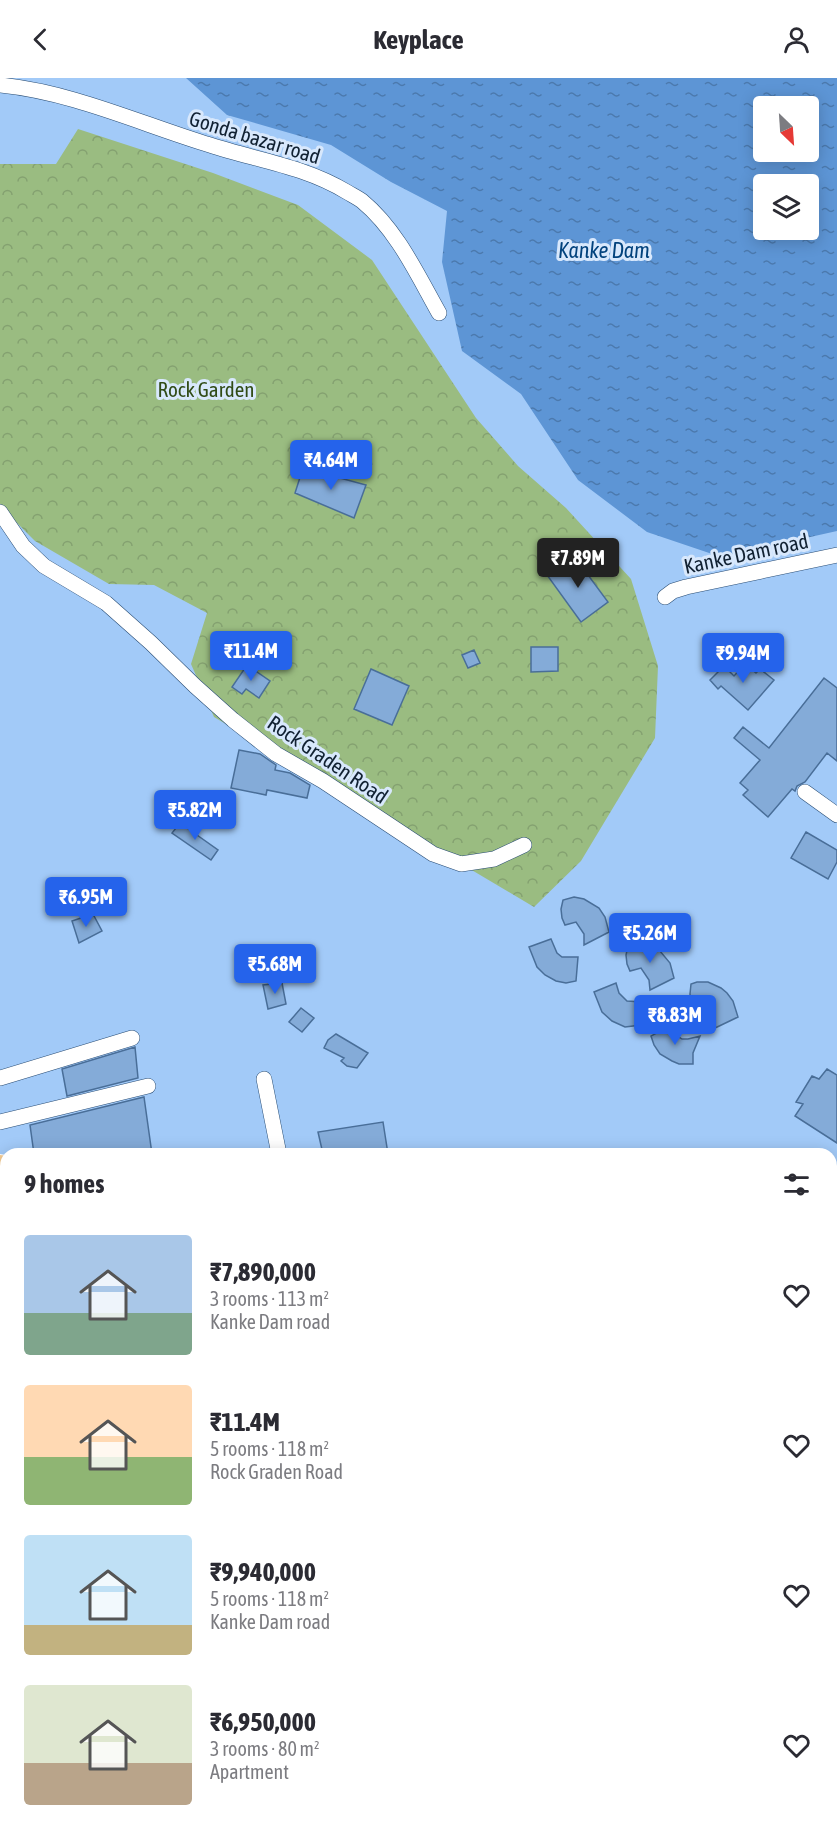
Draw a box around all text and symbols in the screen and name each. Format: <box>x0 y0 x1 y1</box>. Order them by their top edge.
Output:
icon: back <box>24 23 57 56</box>
icon: person <box>780 23 813 56</box>
text: Keyplace <box>373 24 464 55</box>
north arrow <box>753 96 819 162</box>
map controls <box>753 96 819 240</box>
street label: Gonda bazar road <box>187 106 323 168</box>
button: layers <box>753 174 819 240</box>
water label: Kanke Dam <box>558 237 650 263</box>
park label: Rock Garden <box>157 377 255 401</box>
pin: ₹4.64M <box>282 440 380 491</box>
text: ₹4.64M <box>304 448 358 471</box>
street label: Kanke Dam road <box>682 528 810 578</box>
pin: ₹7.89M <box>529 538 627 589</box>
text: ₹7.89M <box>551 546 605 569</box>
pin: ₹11.4M <box>202 631 300 682</box>
pin: ₹9.94M <box>694 633 792 684</box>
text: ₹11.4M <box>224 639 278 662</box>
text: ₹9.94M <box>716 641 770 664</box>
street label: Rock Graden Road <box>263 710 393 808</box>
pin: ₹5.82M <box>146 790 244 841</box>
text: ₹5.82M <box>168 798 222 821</box>
pin: ₹6.95M <box>37 877 135 928</box>
text: ₹6.95M <box>59 885 113 908</box>
pin: ₹5.26M <box>601 913 699 964</box>
text: ₹5.26M <box>623 921 677 944</box>
pin: ₹5.68M <box>226 944 324 995</box>
text: ₹5.68M <box>248 952 302 975</box>
pin: ₹8.83M <box>626 995 724 1046</box>
text: ₹8.83M <box>648 1003 702 1026</box>
icon: filters <box>780 1168 813 1201</box>
text: 9 homes <box>24 1169 104 1199</box>
text: ₹7,890,000 <box>210 1257 316 1287</box>
icon: home <box>72 1259 144 1331</box>
icon: heart <box>780 1279 813 1312</box>
text: 3 rooms · 113 m² <box>210 1287 329 1310</box>
text: Kanke Dam road <box>210 1310 330 1333</box>
text: ₹11.4M <box>210 1407 280 1437</box>
icon: home <box>72 1409 144 1481</box>
icon: heart <box>780 1429 813 1462</box>
text: 5 rooms · 118 m² <box>210 1437 329 1460</box>
text: Rock Graden Road <box>210 1460 343 1483</box>
text: ₹9,940,000 <box>210 1557 316 1587</box>
icon: home <box>72 1559 144 1631</box>
icon: heart <box>780 1579 813 1612</box>
text: 5 rooms · 118 m² <box>210 1587 329 1610</box>
text: Kanke Dam road <box>210 1610 330 1633</box>
text: ₹6,950,000 <box>210 1707 316 1737</box>
icon: home <box>72 1709 144 1781</box>
icon: heart <box>780 1729 813 1762</box>
text: 3 rooms · 80 m² <box>210 1737 320 1760</box>
text: Apartment <box>210 1760 289 1783</box>

